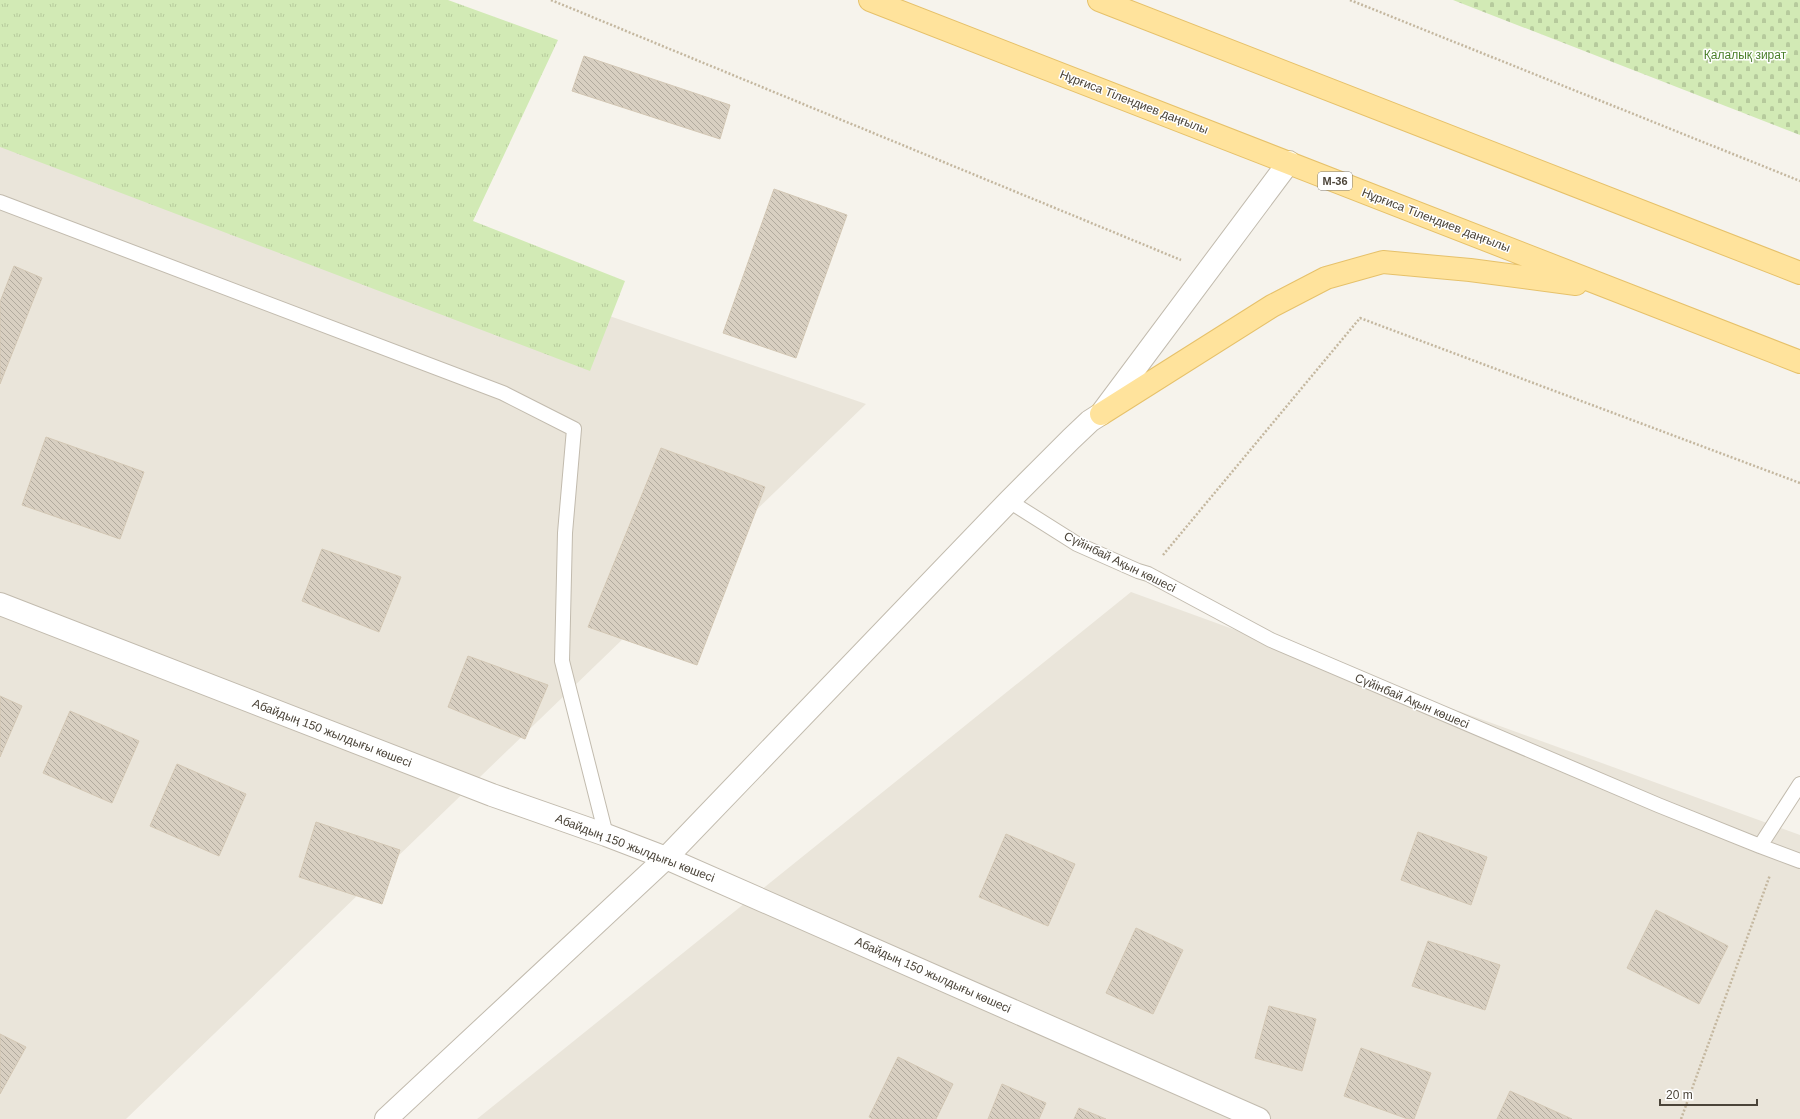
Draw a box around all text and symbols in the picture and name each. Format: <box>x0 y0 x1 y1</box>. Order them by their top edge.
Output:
park label: Қалалық зират <box>1704 48 1787 62</box>
street label: Нұрғиса Тілендиев даңғылы <box>1058 67 1210 137</box>
road number: M-36 <box>1318 172 1352 190</box>
street label: Нұрғиса Тілендиев даңғылы <box>1360 185 1512 255</box>
street label: Сүйінбай Ақын көшесі <box>1062 529 1178 595</box>
street label: Сүйінбай Ақын көшесі <box>1353 671 1471 731</box>
street label: Абайдың 150 жылдығы көшесі <box>250 696 414 770</box>
street label: Абайдың 150 жылдығы көшесі <box>553 811 717 885</box>
street label: Абайдың 150 жылдығы көшесі <box>853 934 1013 1016</box>
scale bar <box>1660 1081 1757 1107</box>
text: 20 m <box>1666 1088 1693 1102</box>

